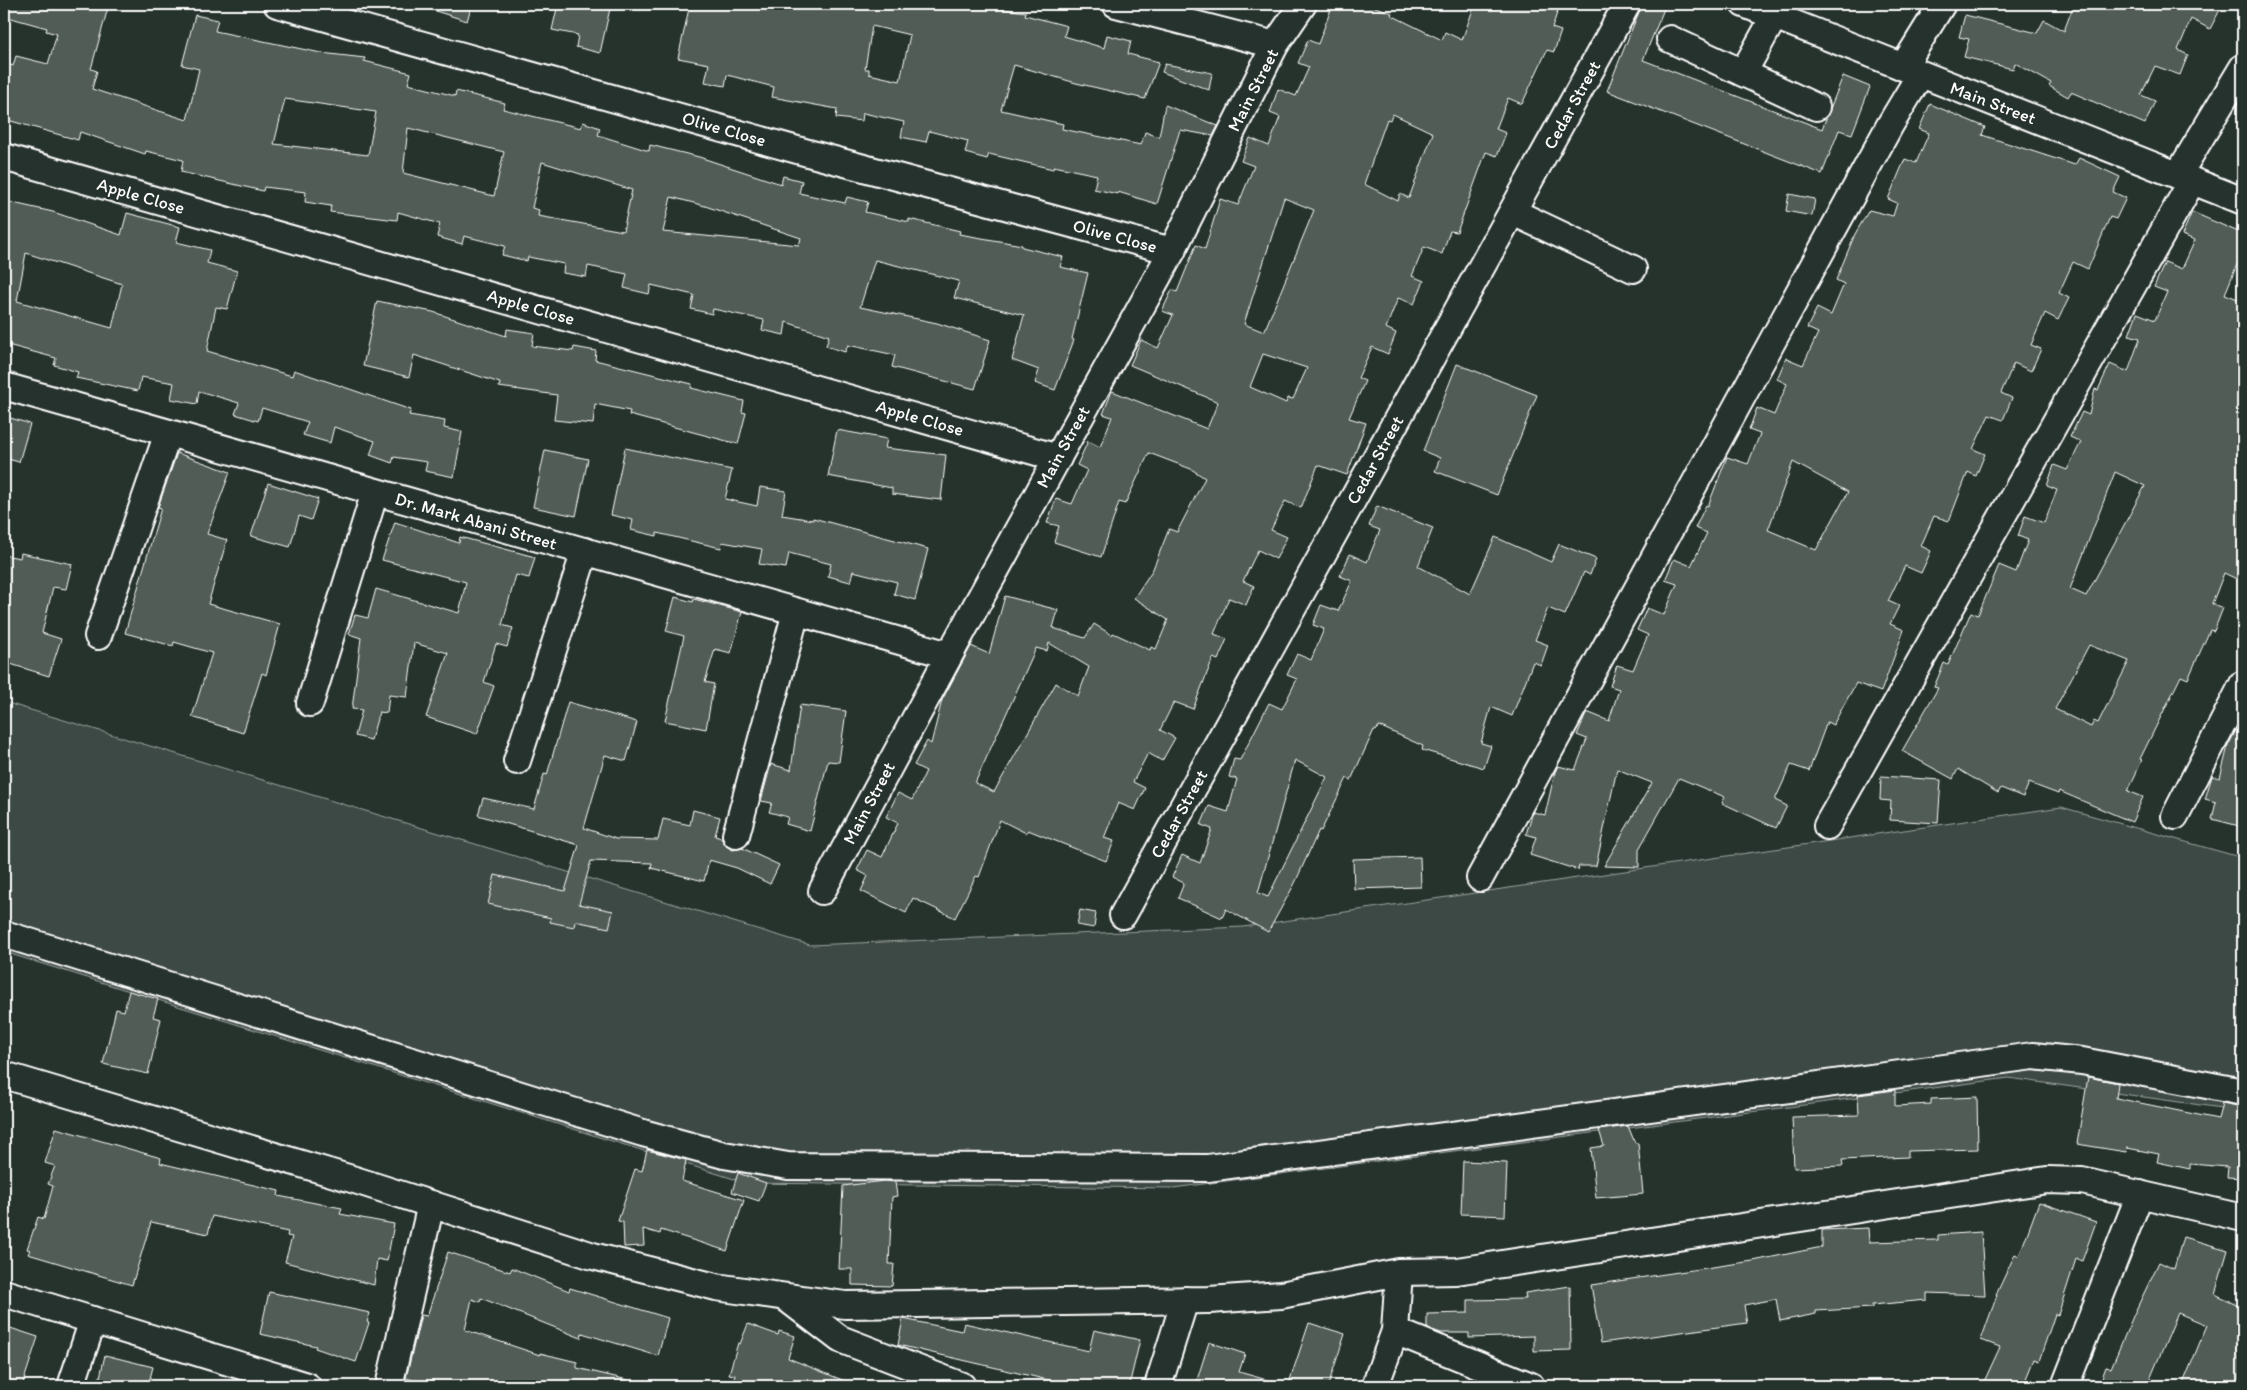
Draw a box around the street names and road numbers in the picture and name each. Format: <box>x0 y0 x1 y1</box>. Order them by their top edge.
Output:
street label: Main Street <box>1223 45 1283 135</box>
street label: Cedar Street <box>1539 57 1605 153</box>
street label: Main Street <box>1947 77 2039 130</box>
street label: Olive Close <box>680 107 768 151</box>
street label: Apple Close <box>95 173 187 219</box>
street label: Olive Close <box>1071 214 1159 258</box>
street label: Apple Close <box>485 284 577 330</box>
street label: Apple Close <box>874 395 966 441</box>
street label: Main Street <box>1031 402 1095 492</box>
street label: Cedar Street <box>1342 412 1408 508</box>
street label: Dr. Mark Abani Street <box>392 487 560 555</box>
street label: Main Street <box>838 758 900 848</box>
street label: Cedar Street <box>1146 766 1212 862</box>

